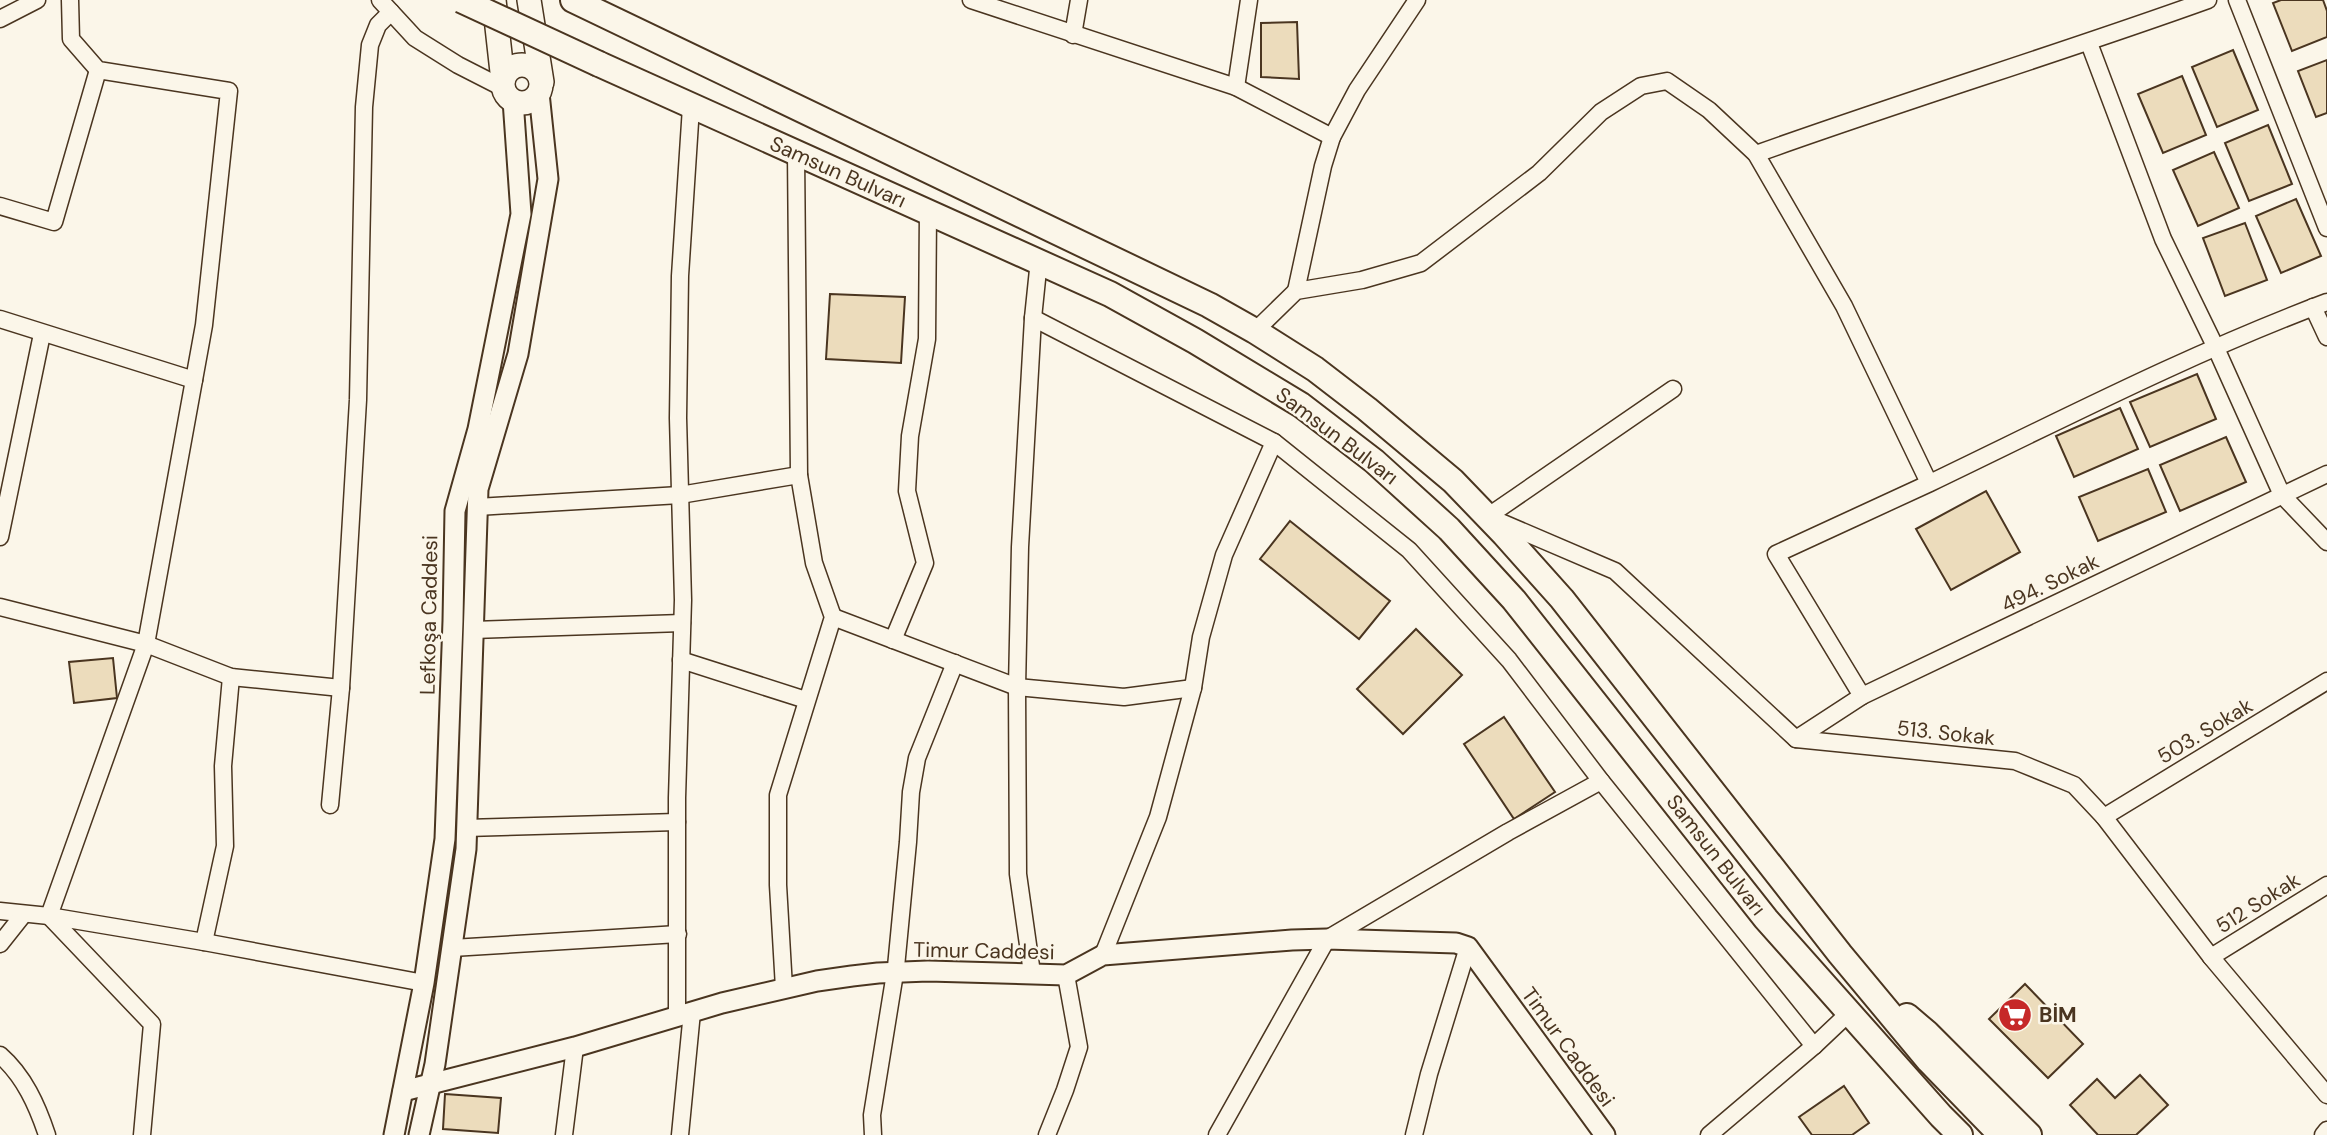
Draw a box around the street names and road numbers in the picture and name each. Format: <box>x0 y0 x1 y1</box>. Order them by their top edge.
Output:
street label: Samsun Bulvarı <box>765 129 911 215</box>
street label: Samsun Bulvarı <box>1270 381 1404 491</box>
street label: Lefkoşa Caddesi <box>414 535 444 695</box>
street label: 494. Sokak <box>1996 547 2104 619</box>
street label: 503. Sokak <box>2152 691 2258 770</box>
street label: 513. Sokak <box>1895 714 1997 752</box>
street label: Samsun Bulvarı <box>1660 789 1772 921</box>
street label: 512 Sokak <box>2211 866 2306 940</box>
street label: Timur Caddesi <box>913 936 1055 966</box>
street label: Timur Caddesi <box>1515 982 1621 1112</box>

